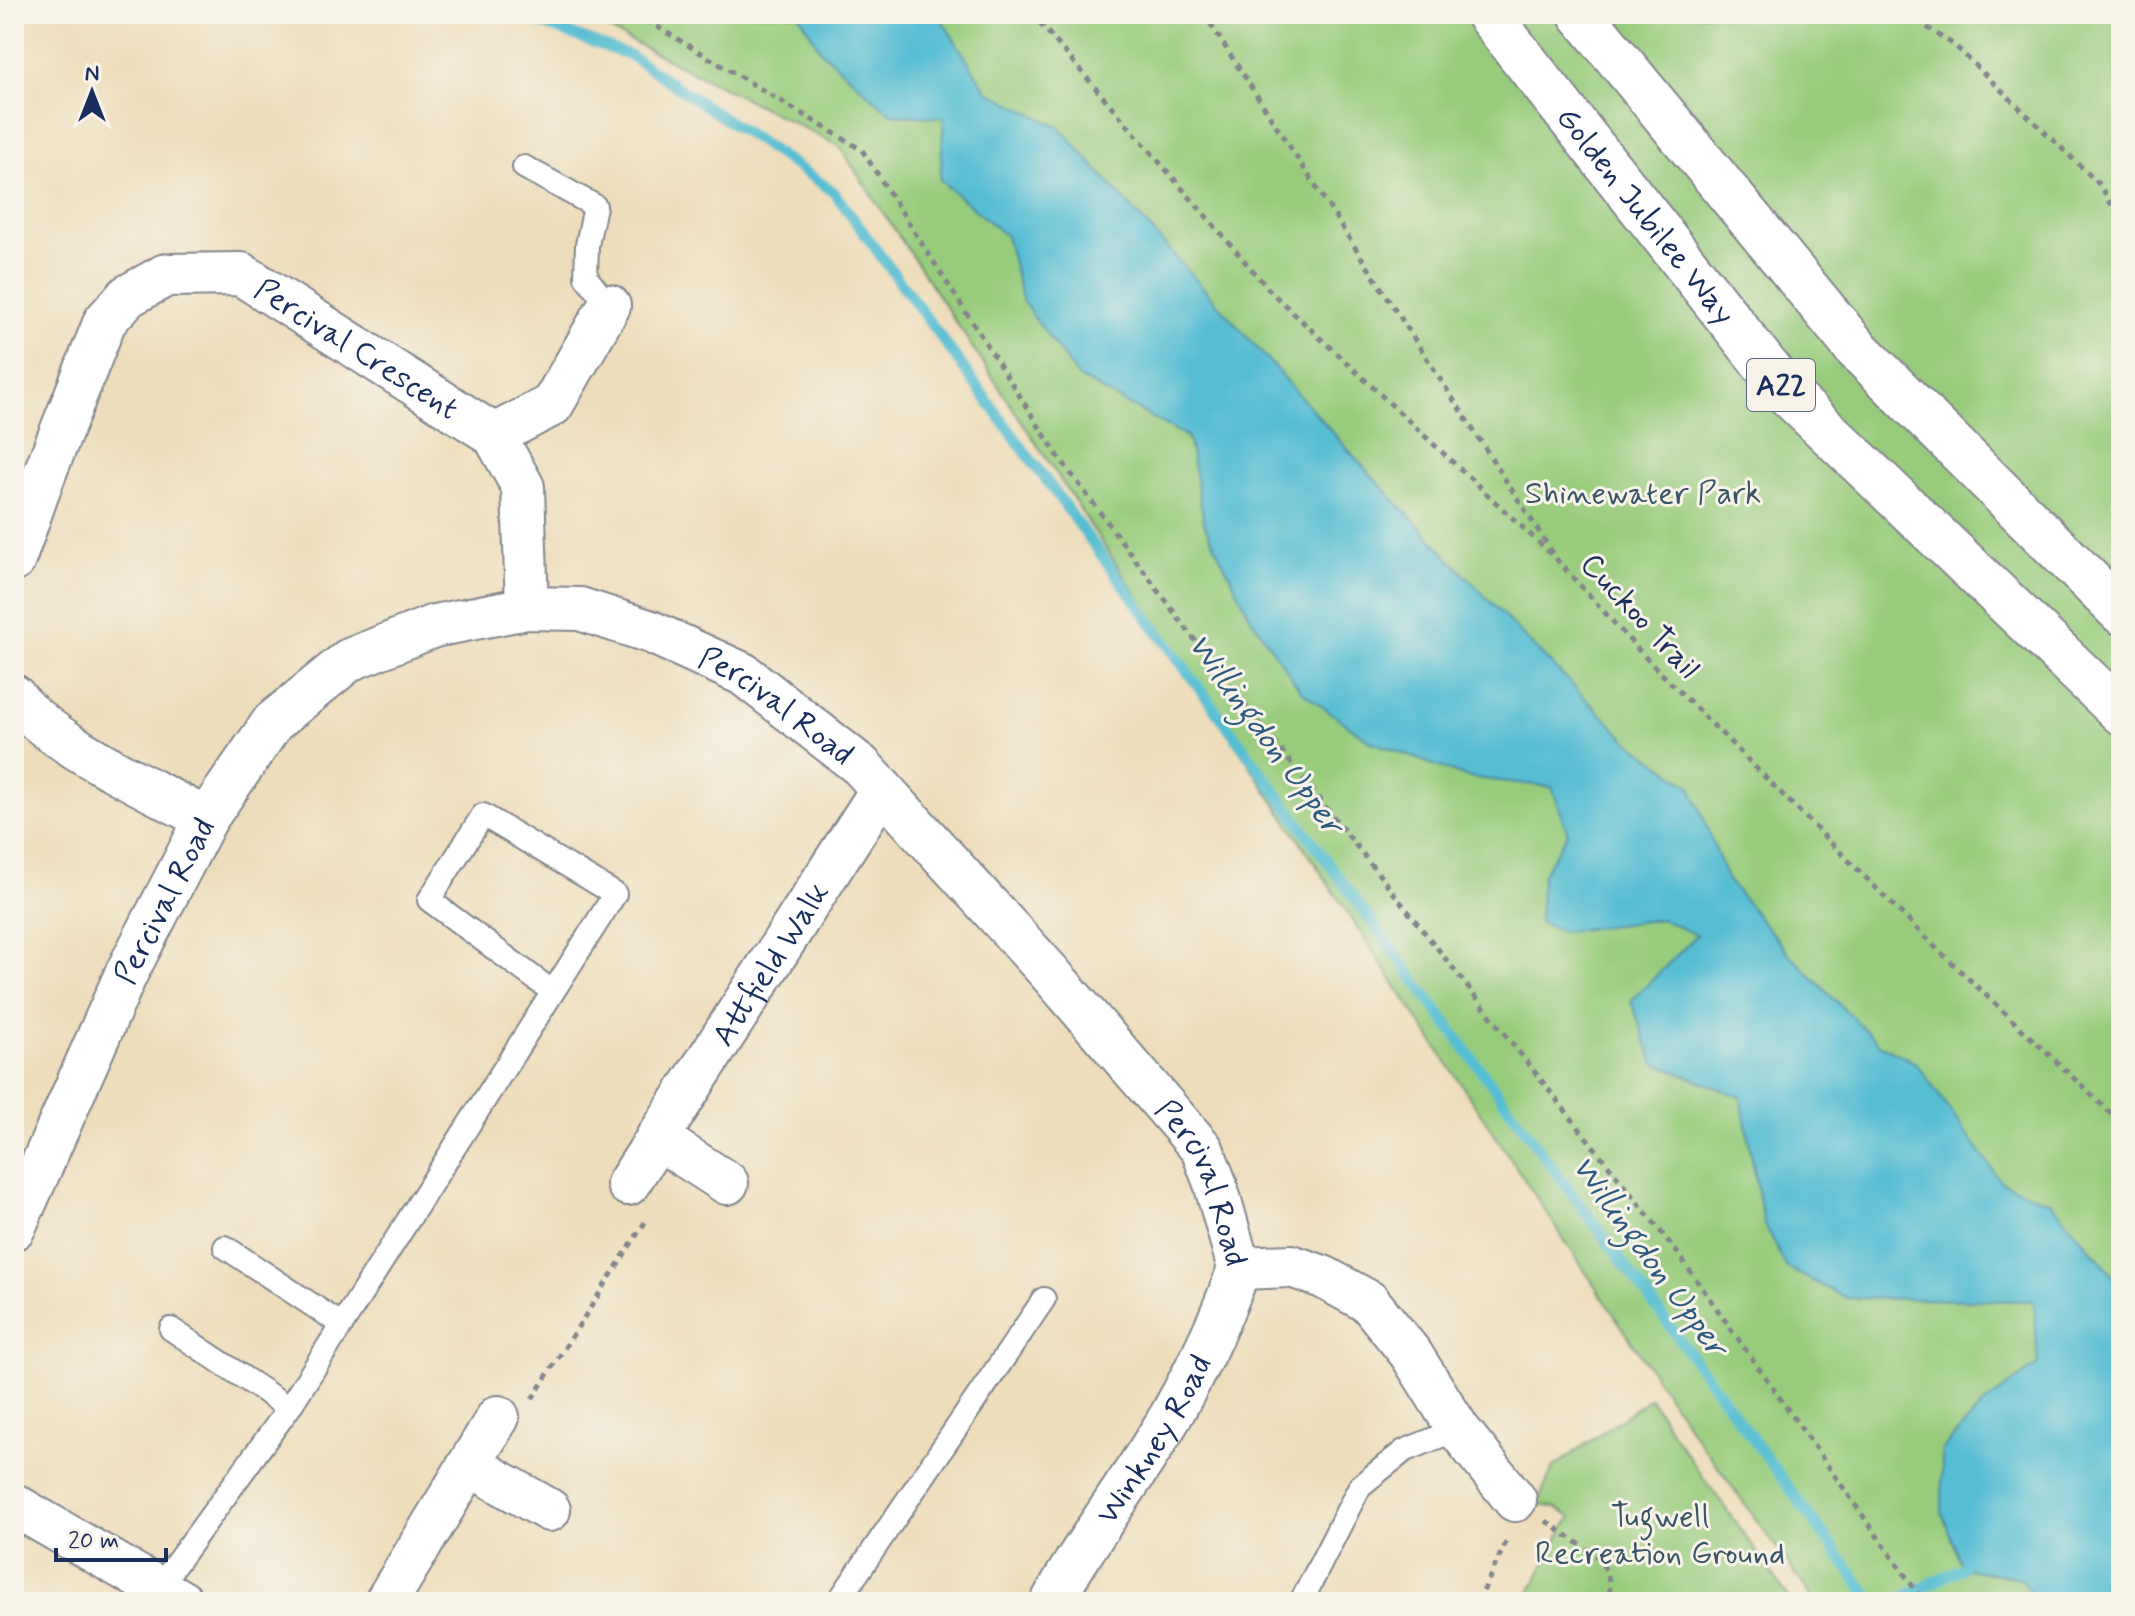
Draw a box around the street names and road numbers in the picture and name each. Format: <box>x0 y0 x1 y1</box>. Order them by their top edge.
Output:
street label: Golden Jubilee Way <box>1546 98 1744 334</box>
street label: Percival Crescent <box>246 269 466 430</box>
road number: A22 <box>1747 359 1815 411</box>
street label: Cuckoo Trail <box>1570 544 1709 688</box>
street label: Percival Road <box>692 638 862 776</box>
street label: Percival Road <box>105 811 226 991</box>
street label: Attfield Walk <box>703 875 840 1055</box>
street label: Percival Road <box>1145 1091 1256 1271</box>
street label: Winkney Road <box>1087 1348 1223 1533</box>

